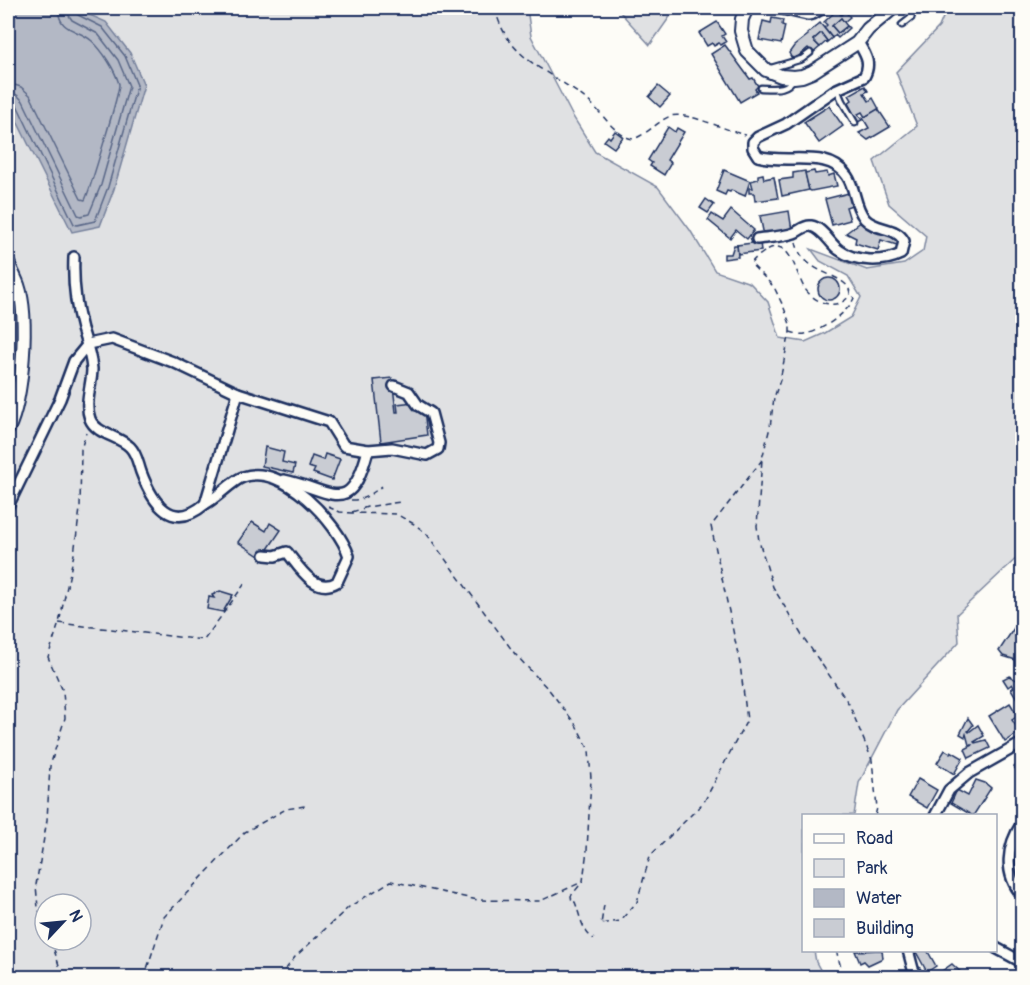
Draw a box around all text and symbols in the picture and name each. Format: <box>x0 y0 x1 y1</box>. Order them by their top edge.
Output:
legend <box>802 814 997 952</box>
text: Road <box>856 827 893 850</box>
text: Park <box>856 857 888 880</box>
text: Water <box>856 887 902 910</box>
north arrow <box>33 892 93 952</box>
text: N <box>64 907 87 925</box>
text: Building <box>856 917 914 940</box>

